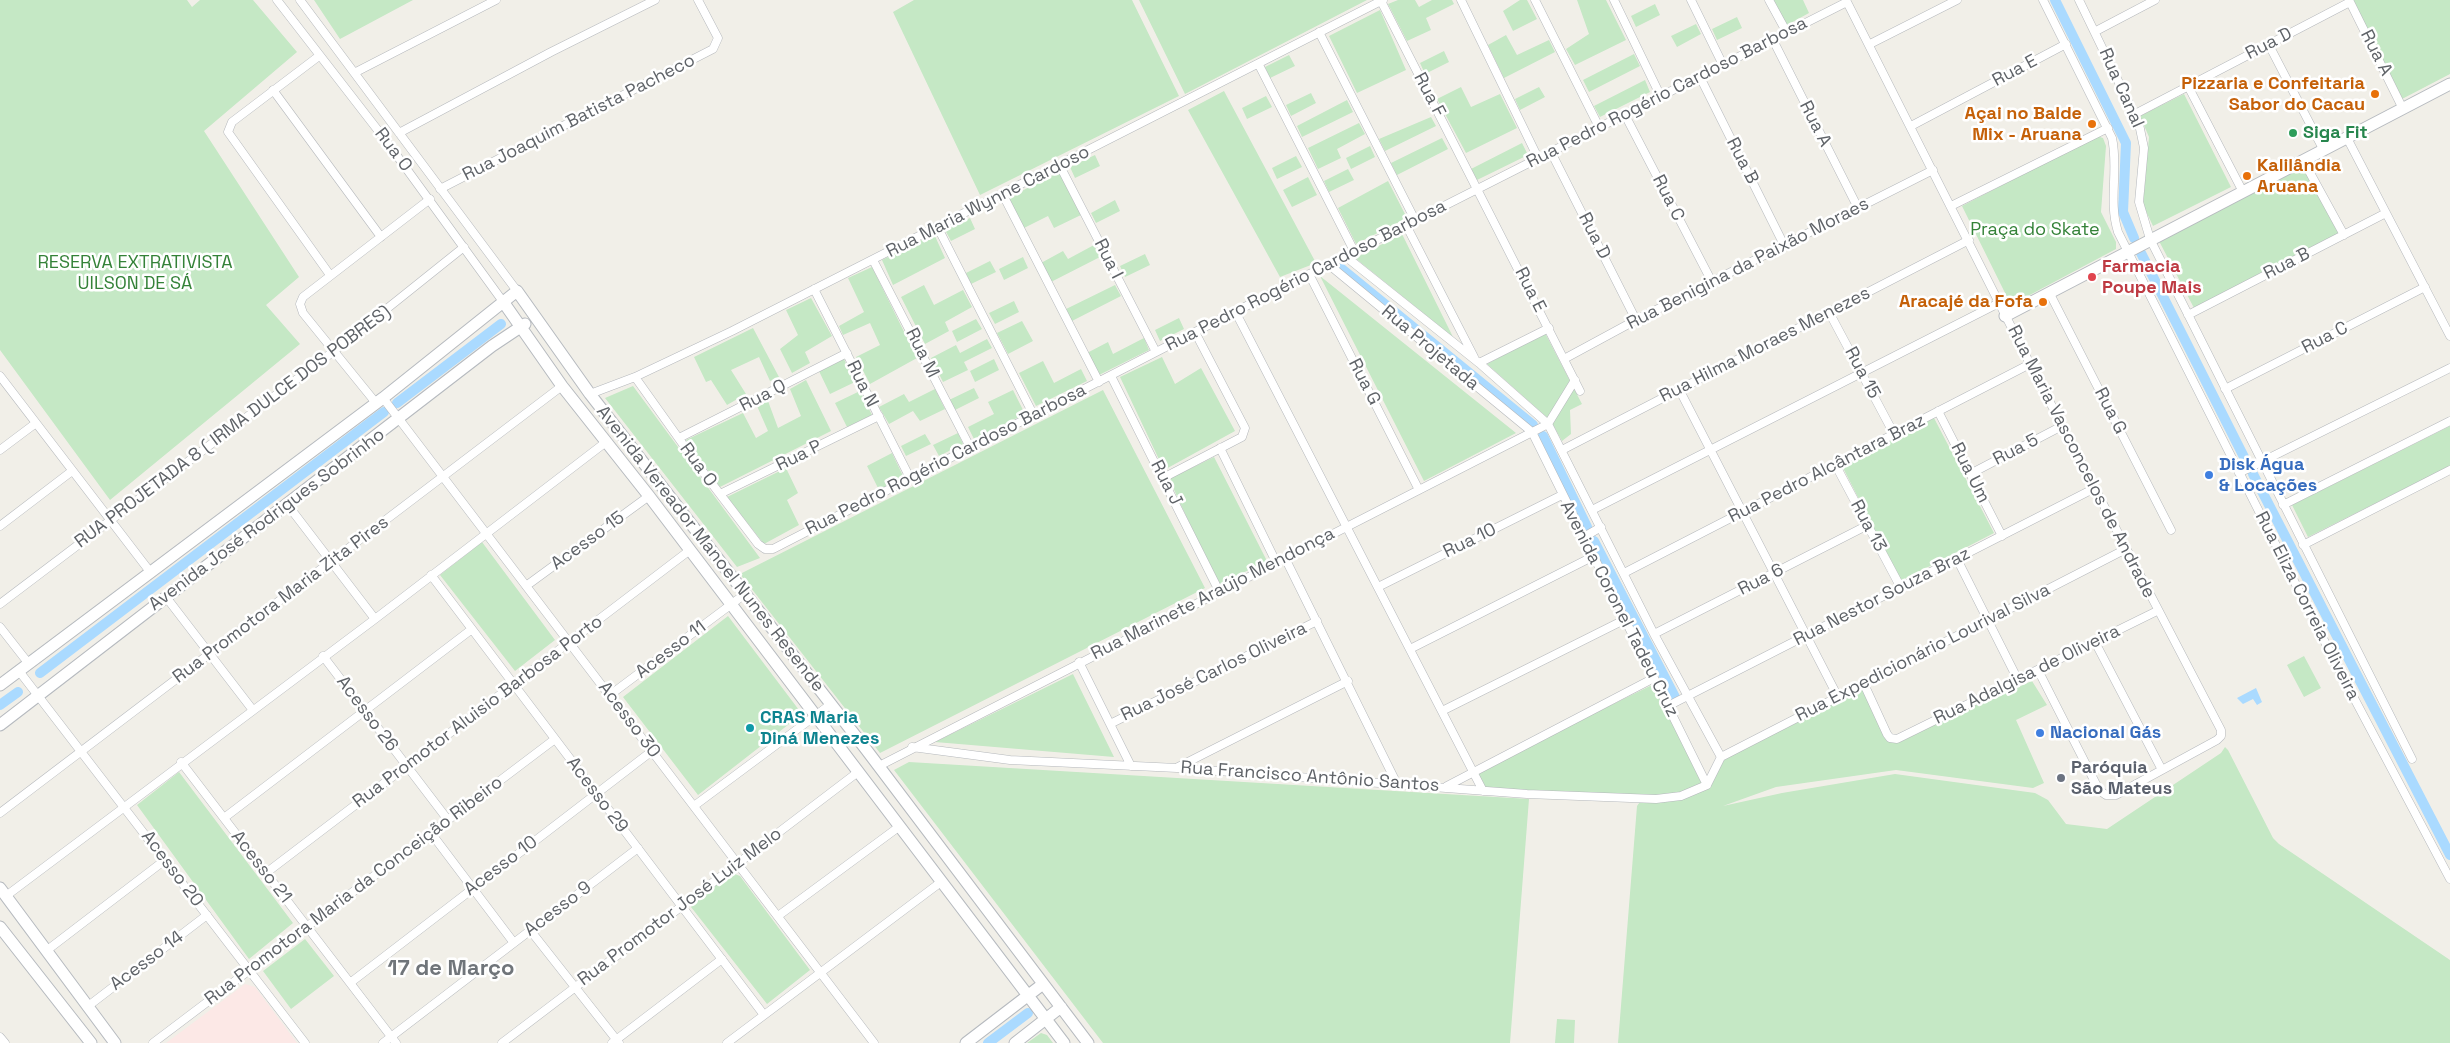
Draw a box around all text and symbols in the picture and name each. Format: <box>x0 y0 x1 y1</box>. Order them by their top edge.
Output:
street label: Rua Pedro Rogério Cardoso Barbosa <box>1523 13 1811 173</box>
street label: Rua D <box>2242 23 2296 65</box>
street label: Rua A <box>2355 26 2397 80</box>
street label: Rua Canal <box>2094 45 2148 131</box>
street label: Rua Joaquim Batista Pacheco <box>459 50 699 186</box>
street label: Rua E <box>1989 50 2041 92</box>
street label: Rua F <box>1408 69 1450 121</box>
place label: Pizzaria e Confeitaria Sabor do Cacau <box>2181 73 2365 116</box>
marker: Pizzaria e Confeitaria Sabor do Cacau <box>2369 88 2381 100</box>
street label: Rua A <box>1794 97 1836 151</box>
place label: Açai no Balde Mix - Aruana <box>1965 103 2082 146</box>
marker: Açai no Balde Mix - Aruana <box>2086 118 2098 130</box>
place label: Siga Fit <box>2303 122 2368 144</box>
street label: Rua O <box>370 124 416 176</box>
marker: Siga Fit <box>2287 127 2299 139</box>
street label: Rua B <box>1721 134 1763 188</box>
street label: Rua Maria Wynne Cardoso <box>883 141 1093 263</box>
place label: Kalilândia Aruana <box>2257 155 2341 198</box>
marker: Kalilândia Aruana <box>2241 170 2253 182</box>
street label: Rua C <box>1647 171 1689 225</box>
street label: Rua Benigina da Paixão Moraes <box>1623 193 1873 335</box>
street label: Rua Pedro Rogério Cardoso Barbosa <box>1162 196 1450 356</box>
street label: Rua D <box>1573 209 1615 263</box>
park label: Praça do Skate <box>1970 219 2100 241</box>
street label: Rua I <box>1089 236 1127 282</box>
street label: Rua B <box>2260 243 2314 285</box>
park label: RESERVA EXTRATIVISTA UILSON DE SÁ <box>37 252 233 294</box>
place label: Farmacia Poupe Mais <box>2102 256 2202 298</box>
street label: Rua E <box>1510 264 1550 316</box>
marker: Farmacia Poupe Mais <box>2086 271 2098 283</box>
street label: Rua Hilma Moraes Menezes <box>1656 282 1874 408</box>
place label: Aracajé da Fofa <box>1899 291 2033 313</box>
marker: Aracajé da Fofa <box>2037 296 2049 308</box>
street label: RUA PROJETADA 8 ( IRMA DULCE DOS POBRES) <box>71 301 395 553</box>
street label: Rua Projetada <box>1377 301 1483 395</box>
street label: Rua C <box>2298 317 2352 359</box>
street label: Rua Maria Vasconcelos de Andrade <box>2003 322 2159 602</box>
street label: Rua M <box>900 325 944 381</box>
street label: Rua 15 <box>1839 343 1885 403</box>
street label: Rua G <box>1343 355 1385 409</box>
street label: Rua N <box>841 357 883 411</box>
street label: Rua Q <box>736 375 790 417</box>
street label: Rua Pedro Rogério Cardoso Barbosa <box>802 380 1090 540</box>
street label: Rua G <box>2089 384 2131 438</box>
street label: Avenida Vereador Manoel Nunes Resende <box>591 402 829 696</box>
street label: Rua Pedro Alcântara Braz <box>1725 410 1929 528</box>
street label: Avenida José Rodrigues Sobrinho <box>145 424 389 616</box>
street label: Rua 5 <box>1990 429 2042 471</box>
street label: Rua P <box>773 436 825 476</box>
street label: Rua O <box>675 439 721 491</box>
street label: Rua Um <box>1946 439 1994 507</box>
place label: Disk Água & Locações <box>2219 454 2317 496</box>
street label: Rua J <box>1145 457 1187 509</box>
marker: Disk Água & Locações <box>2203 469 2215 481</box>
street label: Rua 13 <box>1845 496 1891 556</box>
street label: Avenida Coronel Tadeu Cruz <box>1555 497 1683 721</box>
street label: Acesso 15 <box>547 507 629 575</box>
street label: Rua Eliza Correia Oliveira <box>2250 508 2364 704</box>
street label: Rua Promotora Maria Zita Pires <box>169 512 393 688</box>
street label: Rua 10 <box>1440 519 1500 563</box>
street label: Rua Marinete Araújo Mendonça <box>1088 523 1338 665</box>
street label: Rua Nestor Souza Braz <box>1790 543 1974 651</box>
street label: Rua 6 <box>1735 559 1787 601</box>
street label: Rua Expedicionário Lourival Silva <box>1792 579 2054 727</box>
street label: Rua Promotor Aluisio Barbosa Porto <box>349 611 607 813</box>
street label: Acesso 11 <box>632 617 710 683</box>
street label: Rua José Carlos Oliveira <box>1118 618 1310 726</box>
street label: Rua Adalgisa de Oliveira <box>1930 620 2124 730</box>
street label: Acesso 26 <box>331 672 403 756</box>
street label: Acesso 30 <box>593 678 665 762</box>
place label: CRAS Maria Diná Menezes <box>760 707 879 750</box>
marker: CRAS Maria Diná Menezes <box>744 722 756 734</box>
place label: Nacional Gás <box>2050 722 2161 744</box>
marker: Nacional Gás <box>2034 727 2046 739</box>
street label: Acesso 29 <box>562 753 632 837</box>
street label: Rua Francisco Antônio Santos <box>1180 757 1440 797</box>
place label: Paróquia São Mateus <box>2071 757 2172 800</box>
street label: Rua Promotora Maria da Conceição Ribeiro <box>201 772 507 1010</box>
marker: Paróquia São Mateus <box>2055 772 2067 784</box>
street label: Rua Promotor José Luiz Melo <box>574 823 786 991</box>
street label: Acesso 20 <box>136 827 208 911</box>
street label: Acesso 21 <box>226 827 296 907</box>
street label: Acesso 10 <box>460 831 542 901</box>
street label: Acesso 9 <box>520 877 596 941</box>
street label: Acesso 14 <box>106 926 188 996</box>
district label: 17 de Março <box>388 956 514 982</box>

